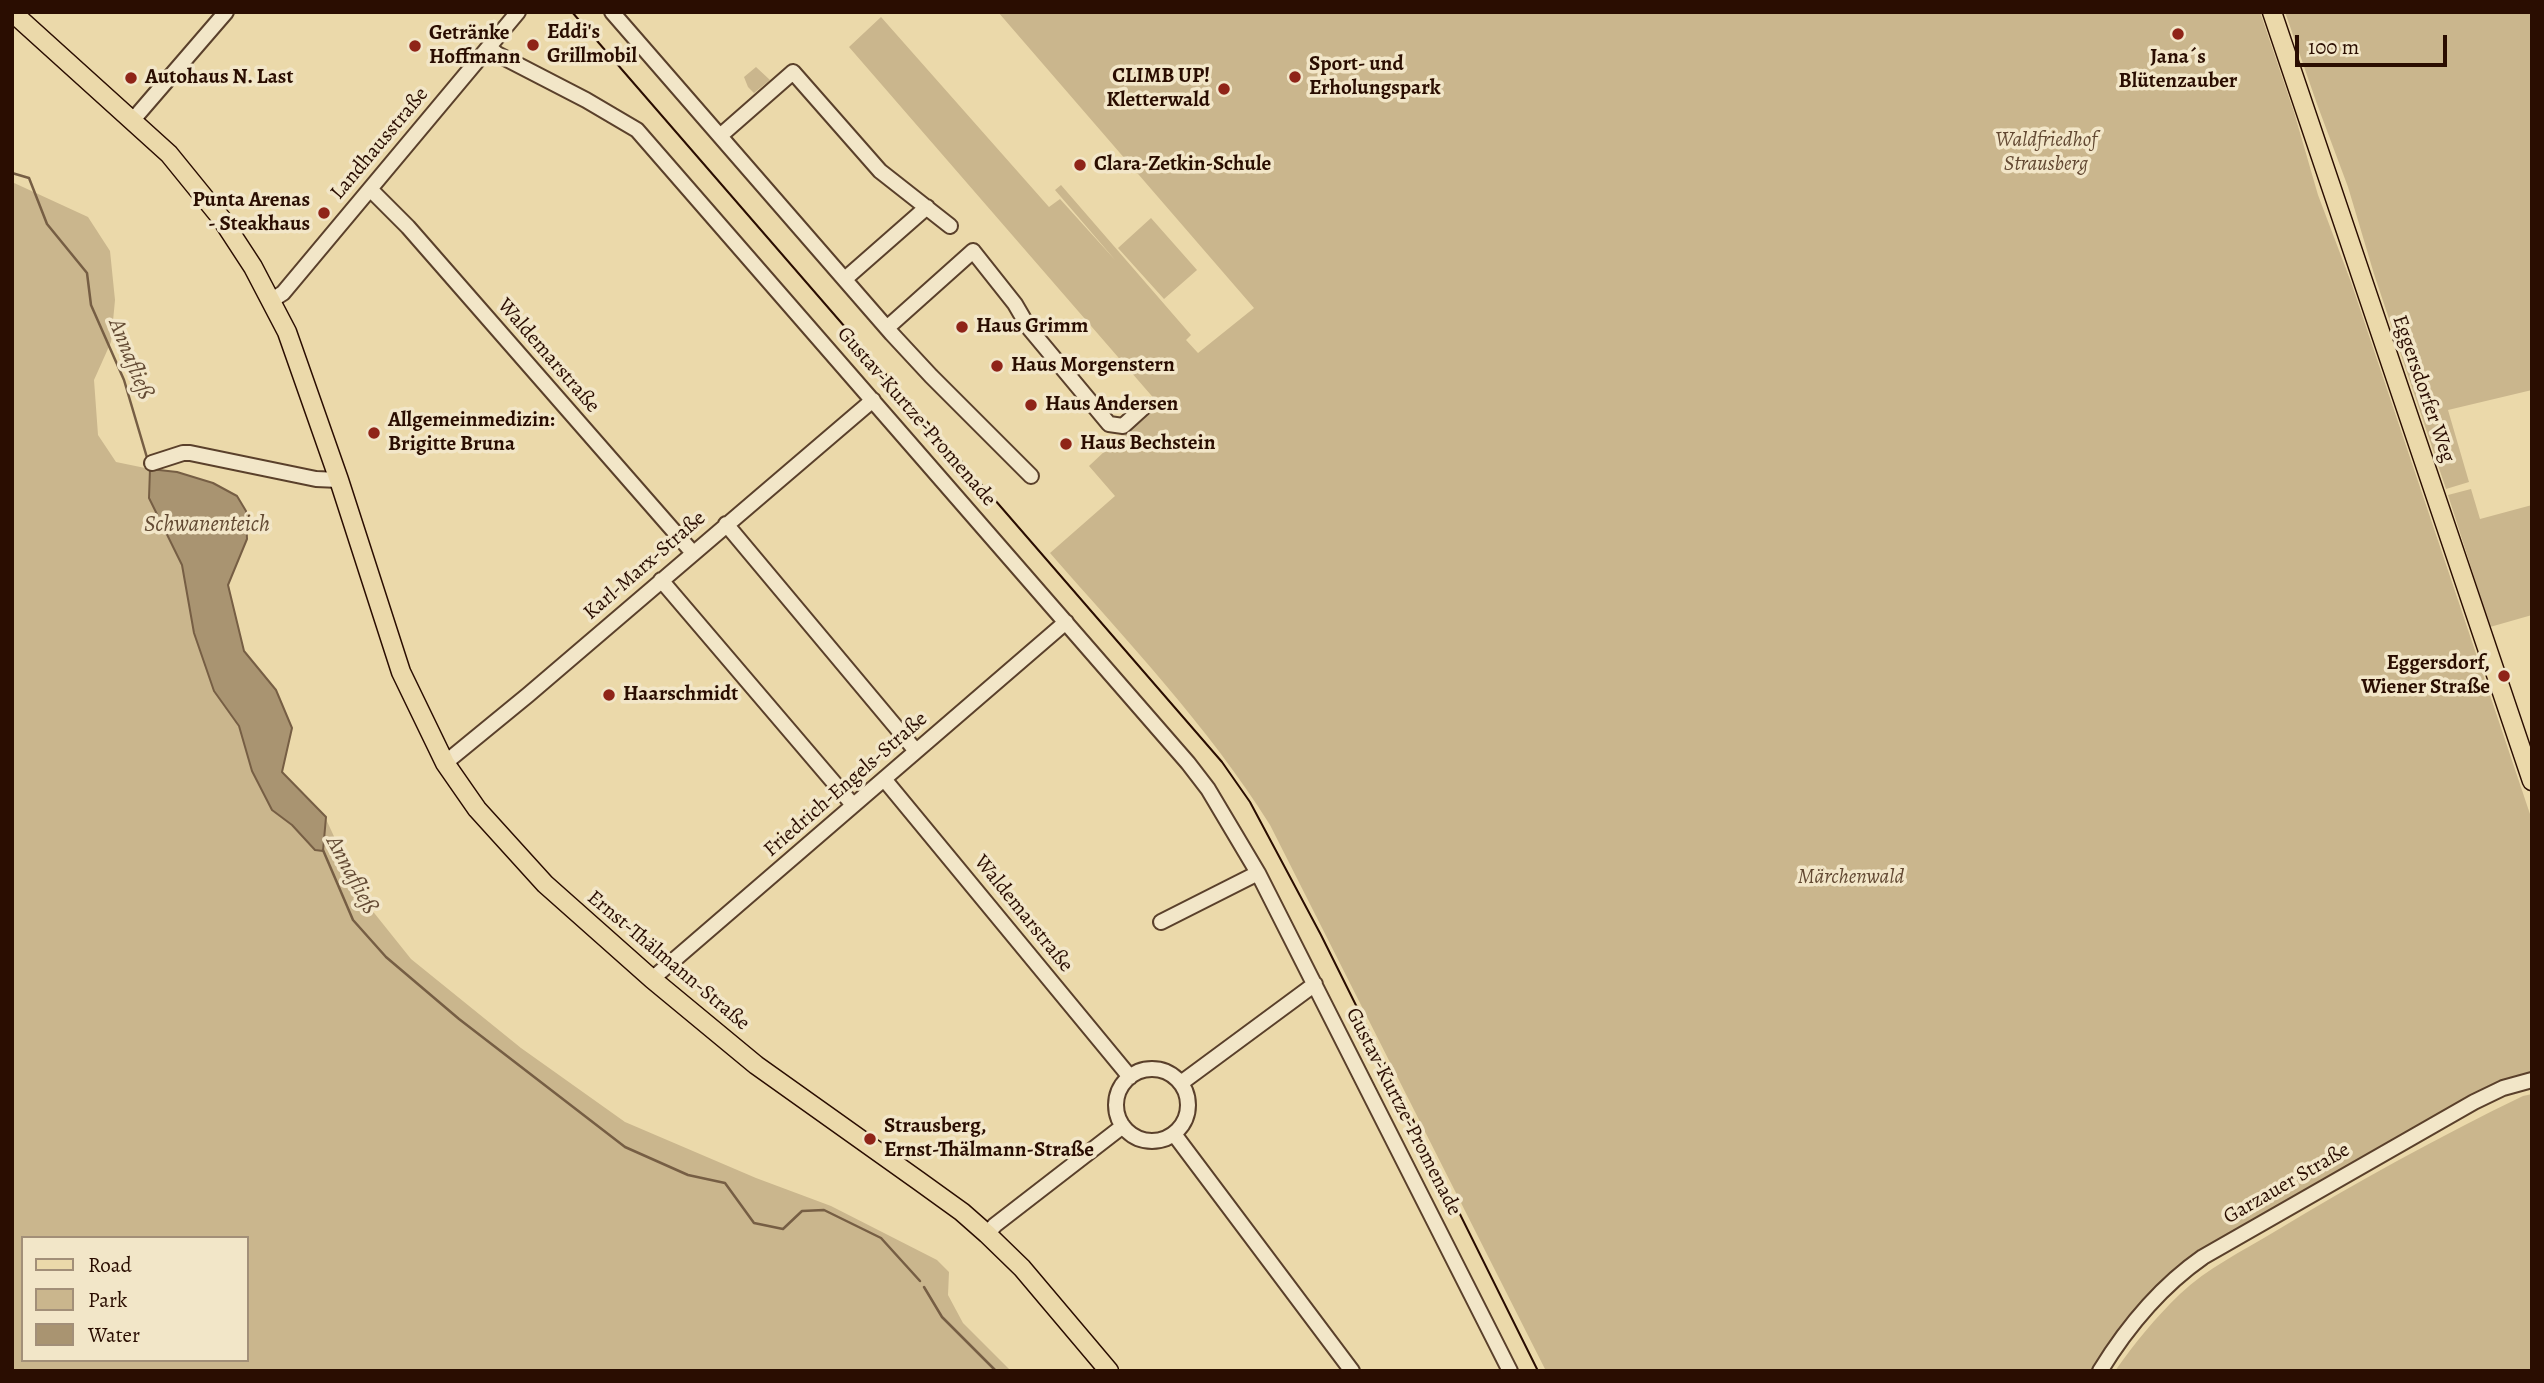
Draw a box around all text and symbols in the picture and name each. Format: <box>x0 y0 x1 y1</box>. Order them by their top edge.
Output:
place label: Eddi's Grillmobil <box>547 20 637 70</box>
place label: Getränke Hoffmann <box>429 21 520 71</box>
scale bar <box>2299 21 2451 65</box>
marker: Jana´s Blütenzauber <box>2170 26 2186 42</box>
text: 100 m <box>2308 33 2359 61</box>
marker: Eddi's Grillmobil <box>525 37 541 53</box>
marker: Getränke Hoffmann <box>407 38 423 54</box>
place label: Jana´s Blütenzauber <box>2119 45 2237 95</box>
place label: Sport- und Erholungspark <box>1309 52 1441 102</box>
place label: CLIMB UP! Kletterwald <box>1106 64 1210 114</box>
place label: Autohaus N. Last <box>145 65 293 91</box>
marker: Sport- und Erholungspark <box>1287 69 1303 85</box>
marker: Autohaus N. Last <box>123 70 139 86</box>
marker: CLIMB UP! Kletterwald <box>1216 81 1232 97</box>
street label: Landhausstraße <box>326 83 434 205</box>
park label: Waldfriedhof Strausberg <box>1995 128 2097 178</box>
place label: Clara-Zetkin-Schule <box>1094 152 1271 178</box>
marker: Clara-Zetkin-Schule <box>1072 157 1088 173</box>
place label: Punta Arenas - Steakhaus <box>193 188 310 238</box>
marker: Punta Arenas - Steakhaus <box>316 205 332 221</box>
street label: Waldemarstraße <box>491 294 605 418</box>
street label: Eggersdorfer Weg <box>2386 312 2460 466</box>
place label: Haus Grimm <box>976 314 1088 340</box>
water label: Annafließ <box>101 315 159 403</box>
marker: Haus Grimm <box>954 319 970 335</box>
street label: Gustav-Kurtze-Promenade <box>831 322 1001 512</box>
place label: Haus Morgenstern <box>1011 353 1175 379</box>
marker: Haus Morgenstern <box>989 358 1005 374</box>
place label: Haus Andersen <box>1045 392 1178 418</box>
marker: Haus Andersen <box>1023 397 1039 413</box>
place label: Allgemeinmedizin: Brigitte Bruna <box>388 408 555 458</box>
marker: Allgemeinmedizin: Brigitte Bruna <box>366 425 382 441</box>
place label: Haus Bechstein <box>1080 431 1215 457</box>
marker: Haus Bechstein <box>1058 436 1074 452</box>
street label: Karl-Marx-Straße <box>579 506 711 626</box>
water label: Schwanenteich <box>144 511 270 539</box>
place label: Eggersdorf, Wiener Straße <box>2361 651 2490 701</box>
marker: Eggersdorf, Wiener Straße <box>2496 668 2512 684</box>
place label: Haarschmidt <box>623 682 738 708</box>
marker: Haarschmidt <box>601 687 617 703</box>
street label: Friedrich-Engels-Straße <box>759 707 933 863</box>
water label: Annafließ <box>319 831 383 919</box>
street label: Waldemarstraße <box>968 850 1078 978</box>
park label: Märchenwald <box>1798 865 1904 891</box>
street label: Ernst-Thälmann-Straße <box>582 886 754 1036</box>
street label: Gustav-Kurtze-Promenade <box>1340 1004 1466 1220</box>
place label: Strausberg, Ernst-Thälmann-Straße <box>884 1114 1094 1164</box>
marker: Strausberg, Ernst-Thälmann-Straße <box>862 1131 878 1147</box>
street label: Garzauer Straße <box>2219 1138 2355 1230</box>
legend <box>21 1236 248 1362</box>
text: Road <box>88 1251 132 1279</box>
text: Park <box>88 1286 127 1314</box>
text: Water <box>88 1321 140 1349</box>

